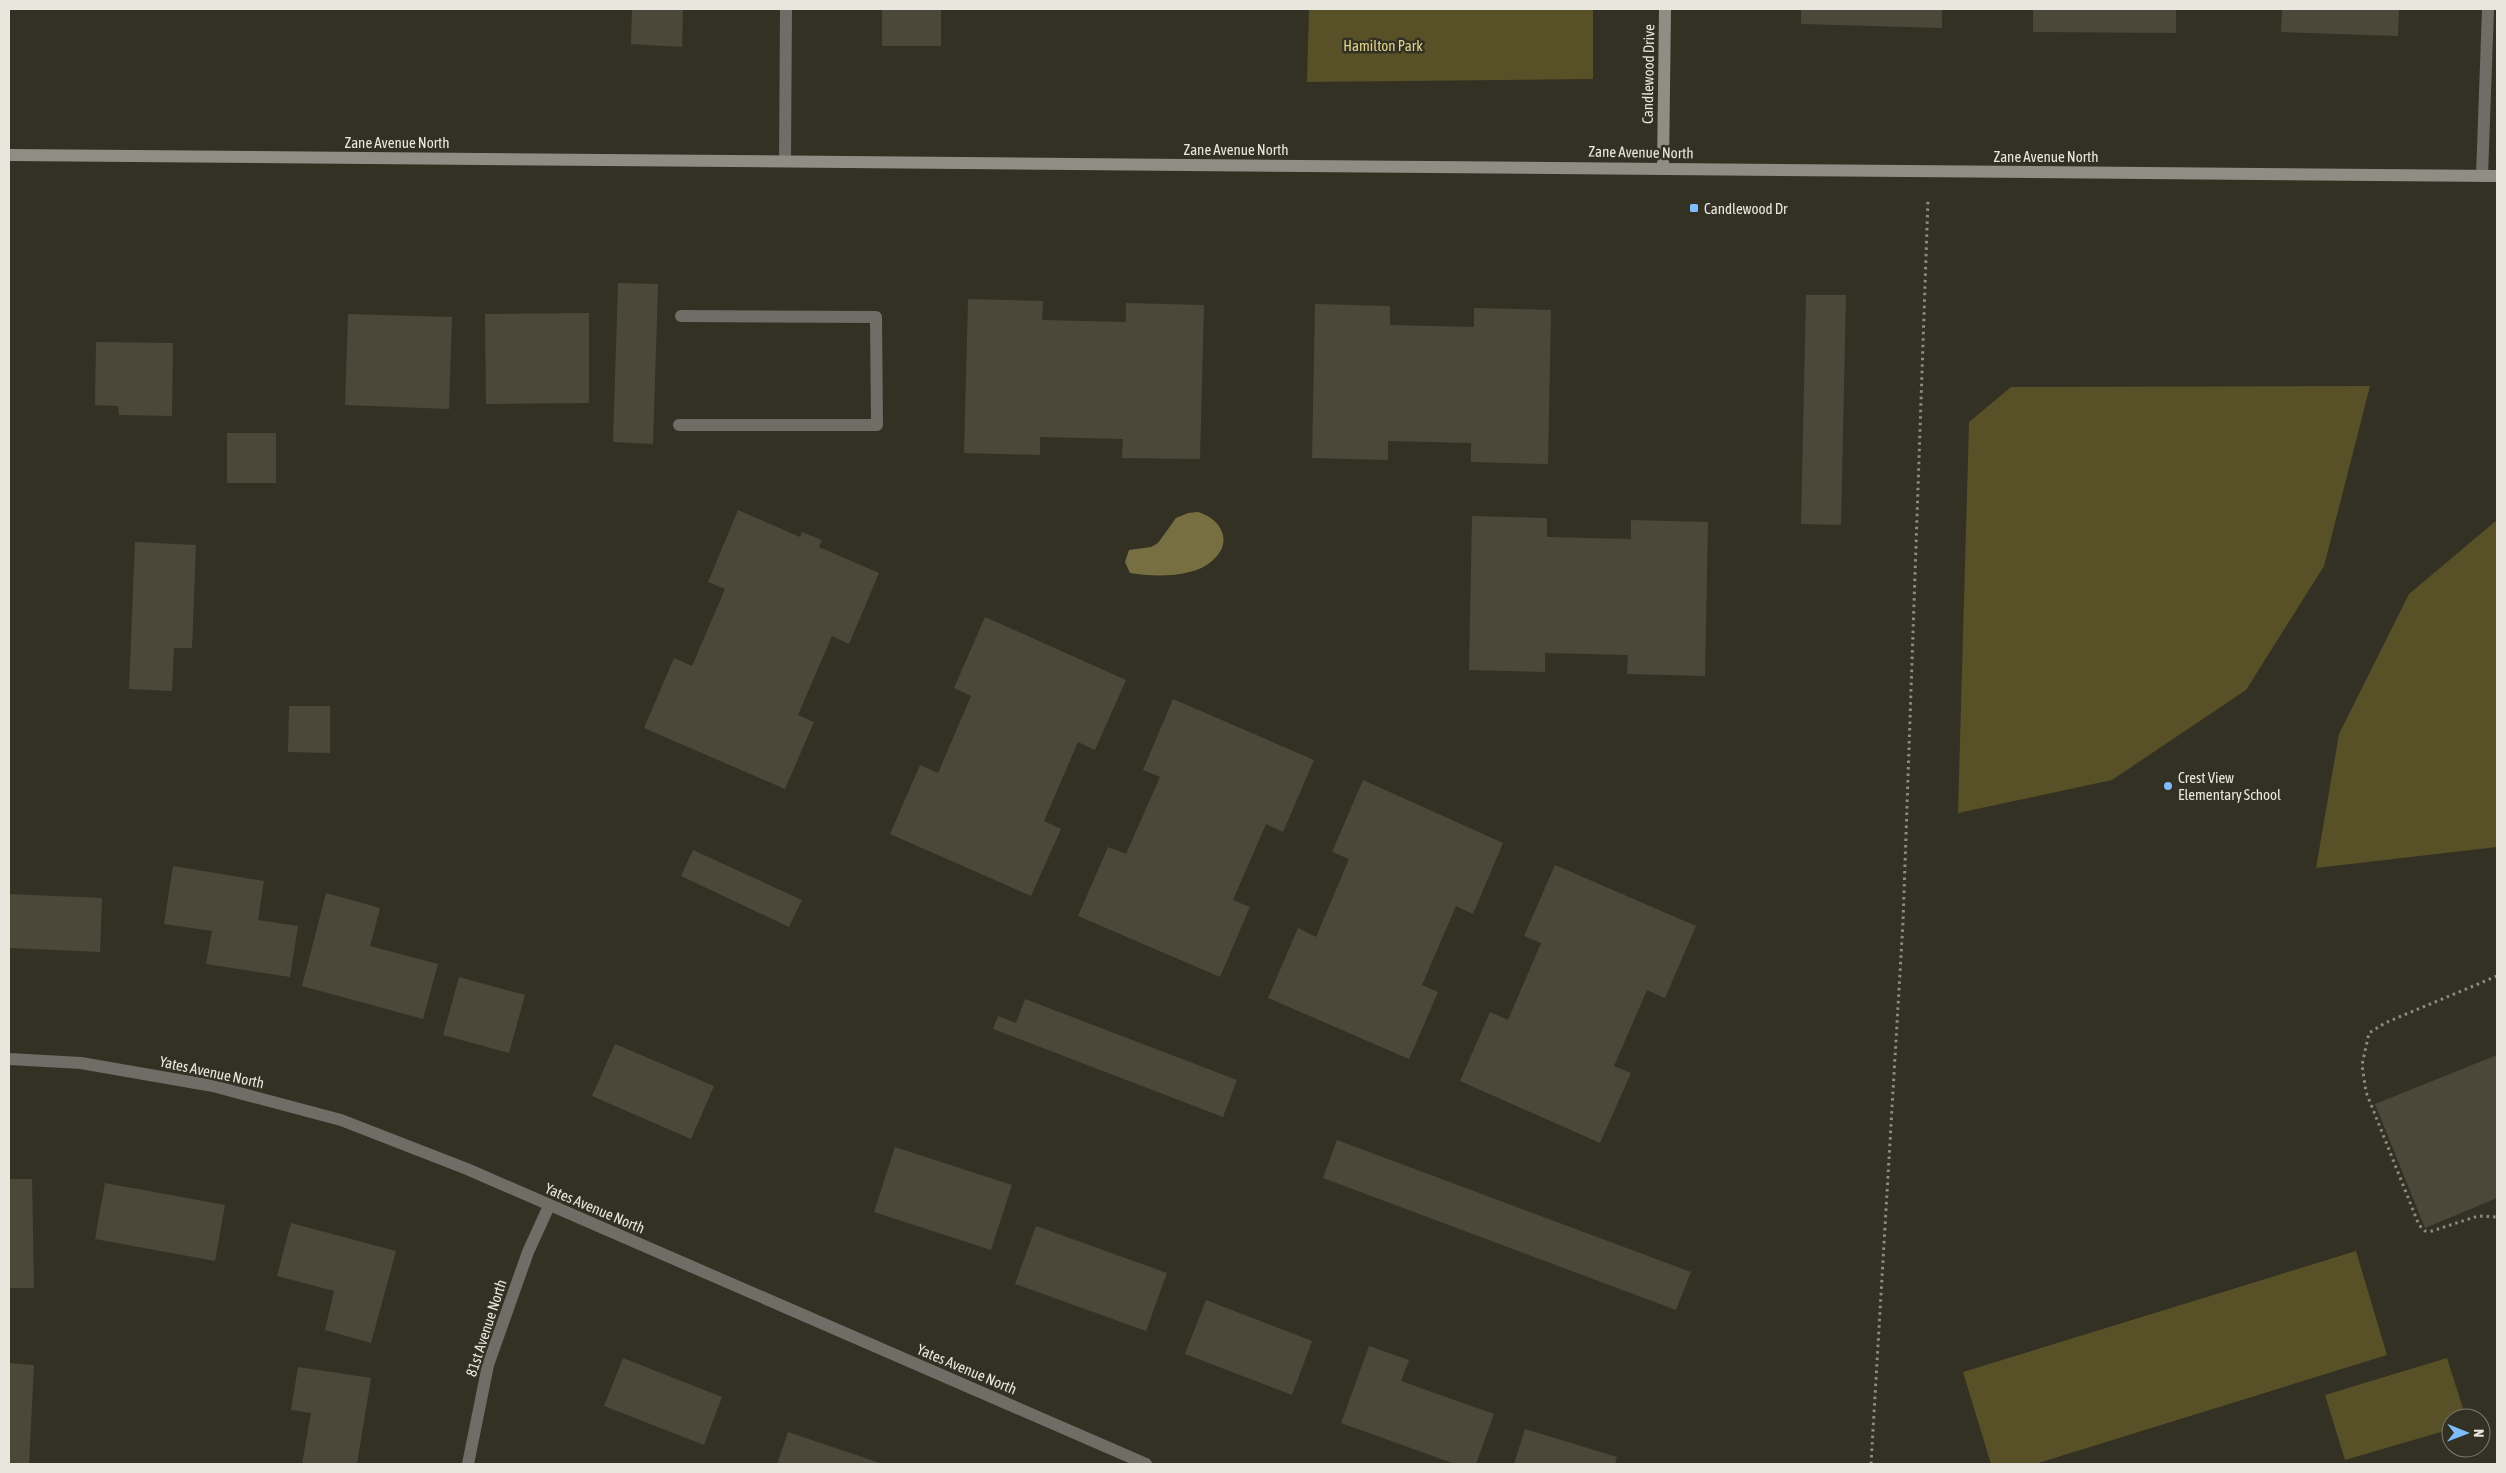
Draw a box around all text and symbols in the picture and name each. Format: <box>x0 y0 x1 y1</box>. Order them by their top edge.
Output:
street label: Candlewood Drive <box>1639 24 1657 124</box>
park label: Hamilton Park <box>1343 37 1423 54</box>
street label: Zane Avenue North <box>344 134 450 151</box>
street label: Zane Avenue North <box>1183 141 1289 158</box>
street label: Zane Avenue North <box>1588 143 1694 161</box>
street label: Zane Avenue North <box>1993 148 2099 165</box>
place label: Candlewood Dr <box>1704 200 1788 217</box>
marker: Candlewood Dr <box>1688 202 1700 214</box>
place label: Crest View Elementary School <box>2178 769 2281 803</box>
marker: Crest View Elementary School <box>2162 780 2174 792</box>
street label: Yates Avenue North <box>158 1053 266 1091</box>
street label: Yates Avenue North <box>543 1179 647 1237</box>
street label: 81st Avenue North <box>462 1277 510 1379</box>
street label: Yates Avenue North <box>915 1340 1019 1398</box>
north arrow <box>2441 1408 2491 1458</box>
text: N <box>2471 1429 2487 1437</box>

